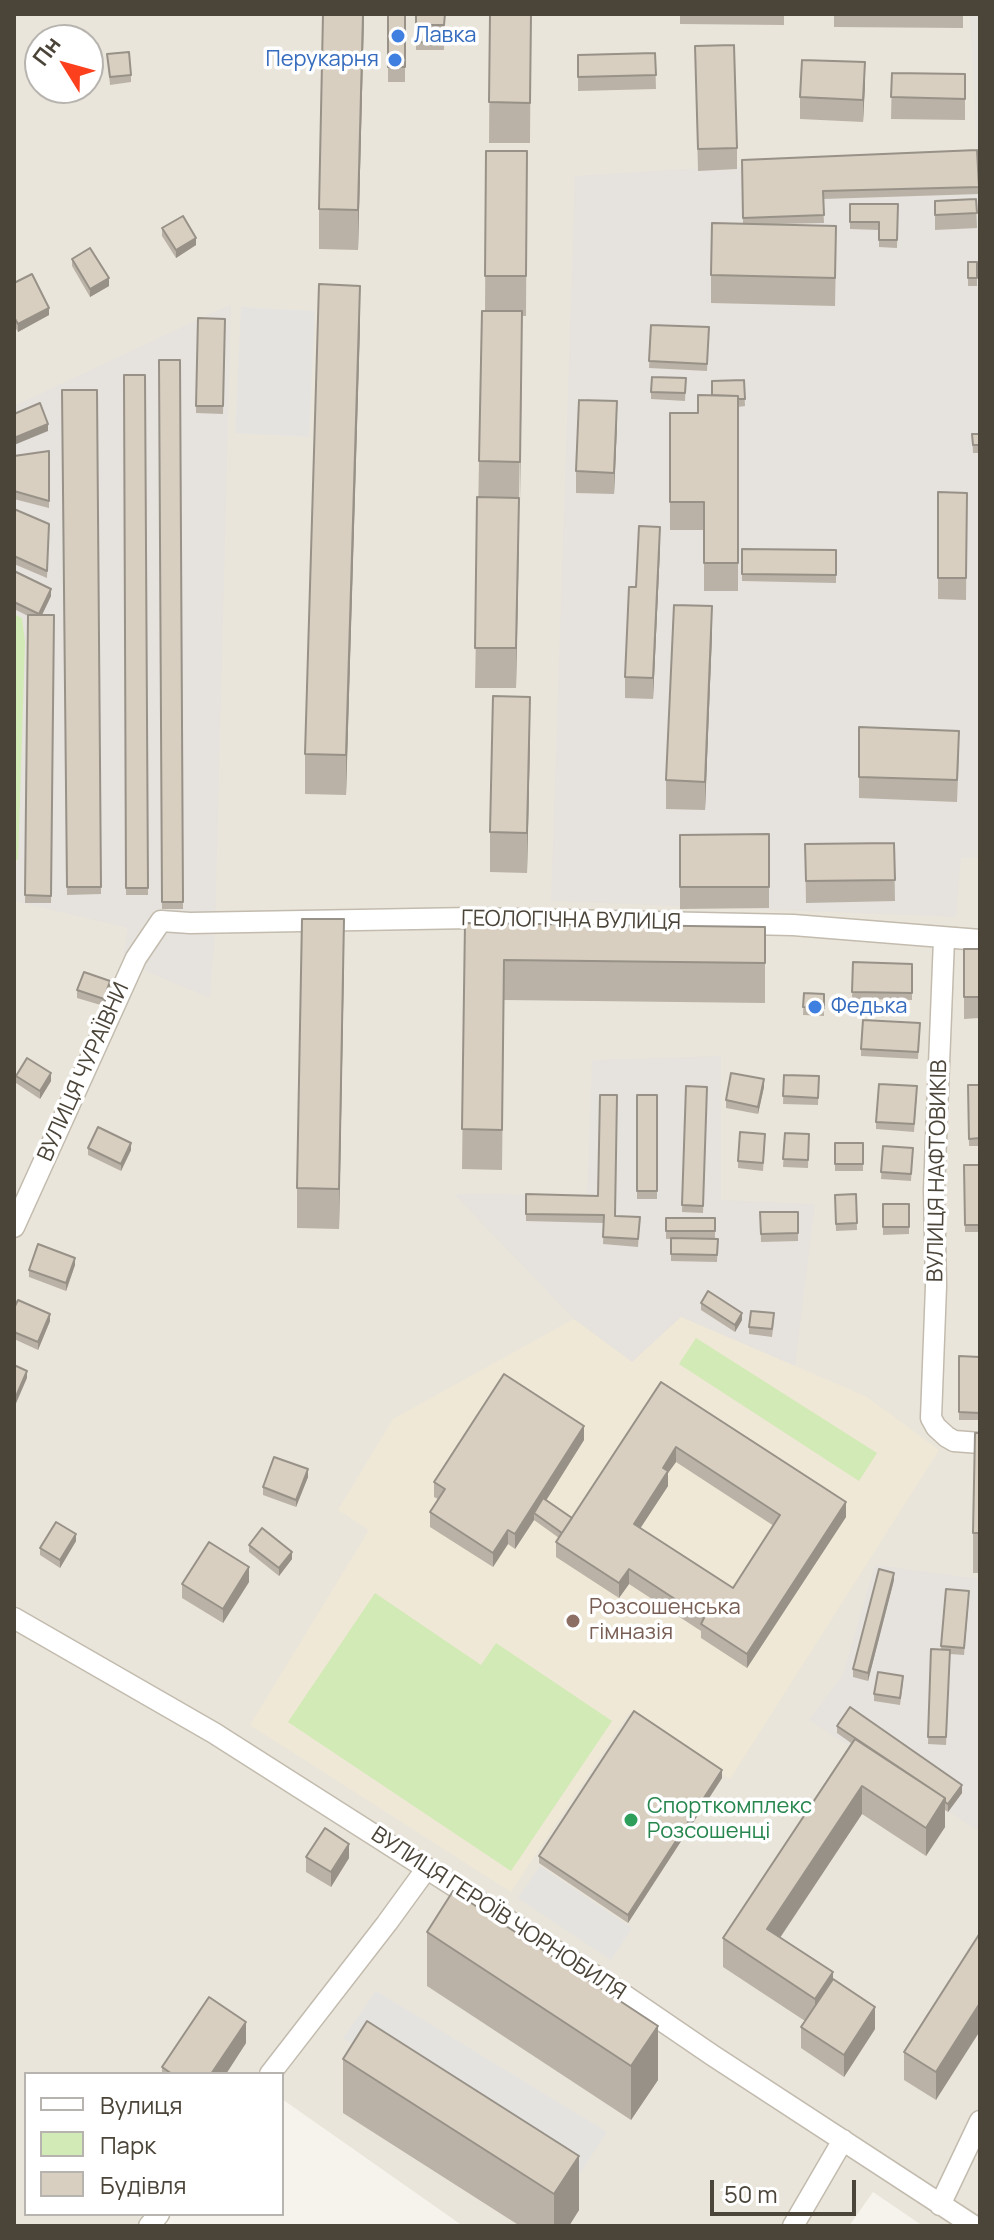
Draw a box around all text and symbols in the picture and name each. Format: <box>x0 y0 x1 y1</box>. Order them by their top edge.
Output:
place label: Лавка <box>414 23 477 49</box>
north arrow <box>24 24 104 104</box>
marker: Лавка <box>389 27 407 45</box>
text: Пн <box>26 30 67 72</box>
place label: Перукарня <box>265 47 379 73</box>
marker: Перукарня <box>386 51 404 69</box>
street label: ГЕОЛОГІЧНА ВУЛИЦЯ <box>461 906 681 936</box>
street label: ВУЛИЦЯ ЧУРАЇВНИ <box>33 979 135 1165</box>
place label: Федька <box>831 994 908 1020</box>
marker: Федька <box>806 998 824 1016</box>
street label: ВУЛИЦЯ НАФТОВИКІВ <box>923 1060 953 1282</box>
place label: Розсошенська гімназія <box>589 1595 741 1646</box>
marker: Розсошенська гімназія <box>564 1612 582 1630</box>
place label: Спорткомплекс Розсошенці <box>647 1794 812 1846</box>
marker: Спорткомплекс Розсошенці <box>622 1811 640 1829</box>
street label: ВУЛИЦЯ ГЕРОЇВ ЧОРНОБИЛЯ <box>366 1822 630 2006</box>
legend <box>24 2072 284 2216</box>
text: Вулиця <box>100 2088 182 2121</box>
text: Парк <box>100 2128 156 2161</box>
scale bar <box>714 2164 860 2214</box>
text: Будівля <box>100 2168 187 2201</box>
text: 50 m <box>724 2177 778 2210</box>

